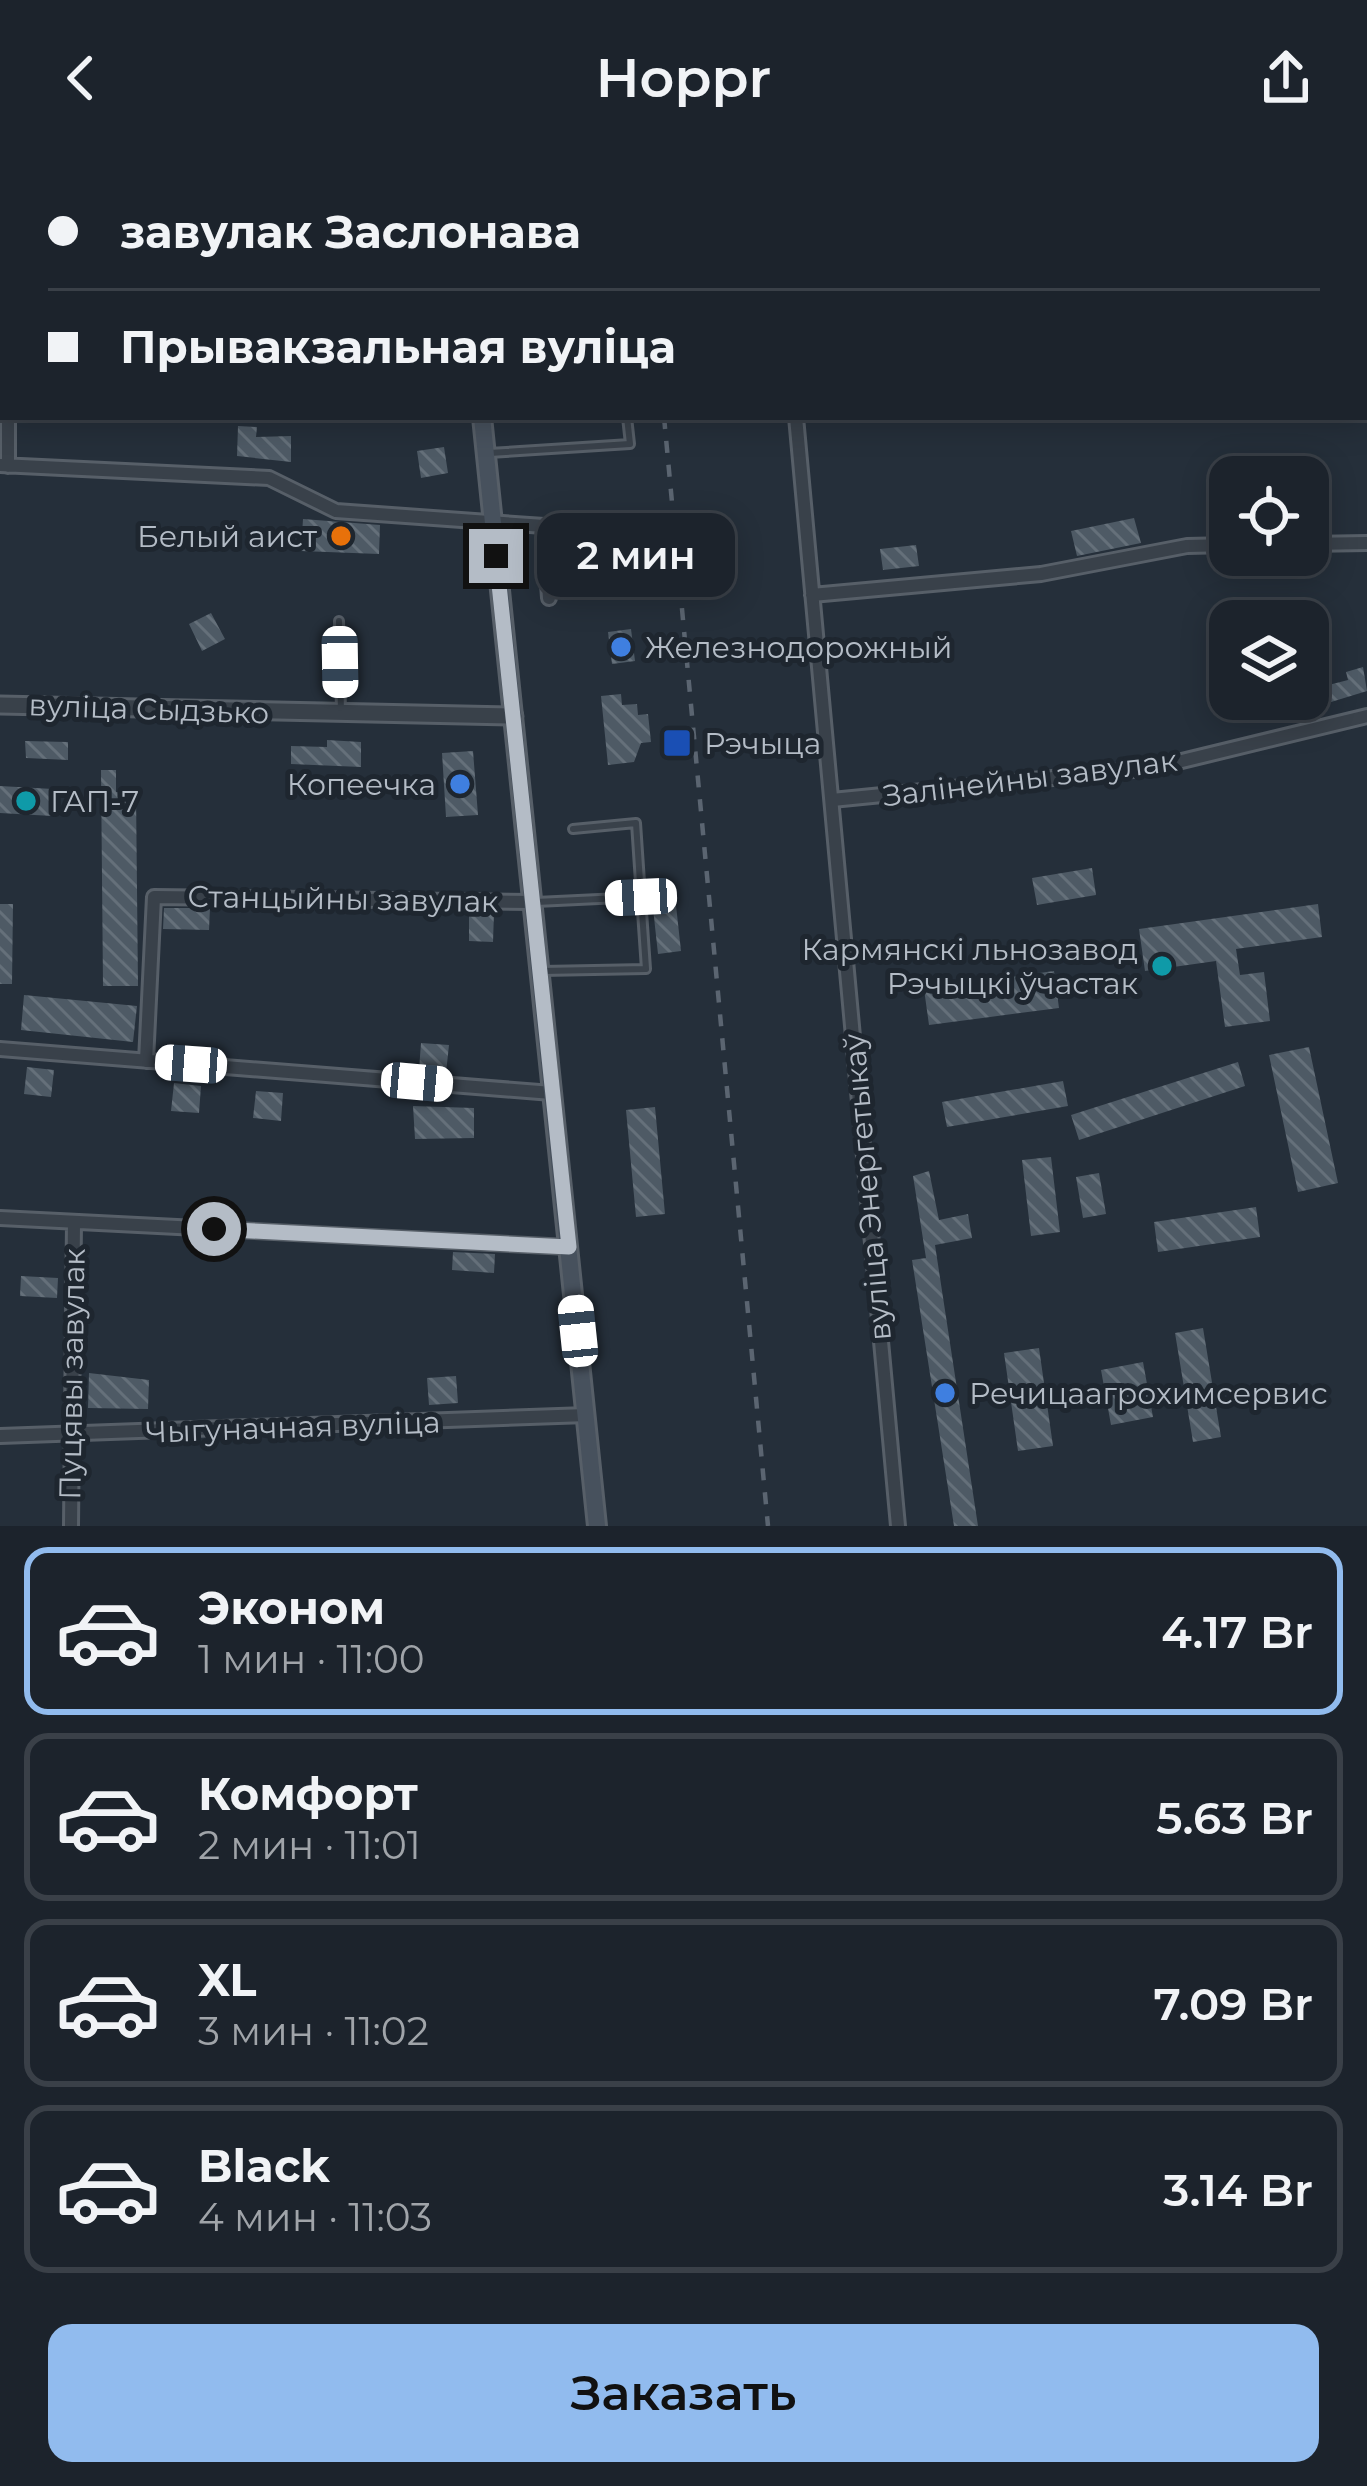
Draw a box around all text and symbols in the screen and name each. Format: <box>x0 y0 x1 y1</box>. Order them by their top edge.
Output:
icon: back <box>48 45 114 111</box>
text: Hoppr <box>596 45 771 111</box>
icon: share <box>1253 45 1319 111</box>
text: завулак Заслонава <box>120 204 581 259</box>
text: Прывакзальная вуліца <box>120 319 676 374</box>
map controls <box>1209 456 1329 720</box>
button: locate <box>1209 456 1329 576</box>
callout: 2 мин <box>538 514 736 598</box>
place label: Белый аист <box>137 518 318 555</box>
marker: Белый аист <box>328 523 354 549</box>
route end <box>469 529 523 583</box>
text: 2 мин <box>576 531 696 579</box>
button: layers <box>1209 600 1329 720</box>
car <box>321 626 359 698</box>
place label: Железнодорожный <box>645 629 952 666</box>
marker: Железнодорожный <box>608 634 634 660</box>
street label: вуліца Сыдзько <box>28 686 270 732</box>
place label: Рэчыца <box>704 725 821 762</box>
marker: Рэчыца <box>661 727 693 759</box>
street label: Залінейны завулак <box>881 742 1180 814</box>
place label: Копеечка <box>287 766 436 803</box>
marker: Копеечка <box>447 771 473 797</box>
place label: ГАП-7 <box>50 783 139 820</box>
marker: ГАП-7 <box>13 788 39 814</box>
car <box>604 877 678 917</box>
street label: Станцыйны завулак <box>187 878 499 920</box>
place label: Кармянскі льнозавод Рэчыцкі ўчастак <box>801 931 1139 1002</box>
marker: Кармянскі льнозавод Рэчыцкі ўчастак <box>1149 953 1175 979</box>
street label: вуліца Энергетыкаў <box>835 1032 899 1342</box>
car <box>154 1044 228 1084</box>
car <box>380 1061 454 1103</box>
route start <box>187 1202 241 1256</box>
street label: Пуцявы завулак <box>51 1247 93 1500</box>
car <box>556 1293 600 1369</box>
place label: Речицаагрохимсервис <box>969 1375 1328 1412</box>
marker: Речицаагрохимсервис <box>932 1380 958 1406</box>
street label: Чыгуначная вуліца <box>145 1403 441 1451</box>
icon: car <box>54 1577 162 1685</box>
text: Эконом <box>198 1580 385 1635</box>
text: 4.17 Br <box>1161 1604 1313 1659</box>
text: 1 мин · 11:00 <box>198 1635 425 1683</box>
icon: car <box>54 1763 162 1871</box>
text: Комфорт <box>198 1766 418 1821</box>
text: 5.63 Br <box>1156 1790 1313 1845</box>
text: 2 мин · 11:01 <box>198 1821 421 1869</box>
icon: car <box>54 1949 162 2057</box>
text: XL <box>198 1952 256 2007</box>
text: 7.09 Br <box>1153 1976 1313 2031</box>
text: 3 мин · 11:02 <box>198 2007 429 2055</box>
icon: car <box>54 2135 162 2243</box>
text: Black <box>198 2138 330 2193</box>
text: 3.14 Br <box>1163 2162 1313 2217</box>
text: 4 мин · 11:03 <box>198 2193 432 2241</box>
button: Заказать <box>48 2324 1319 2462</box>

